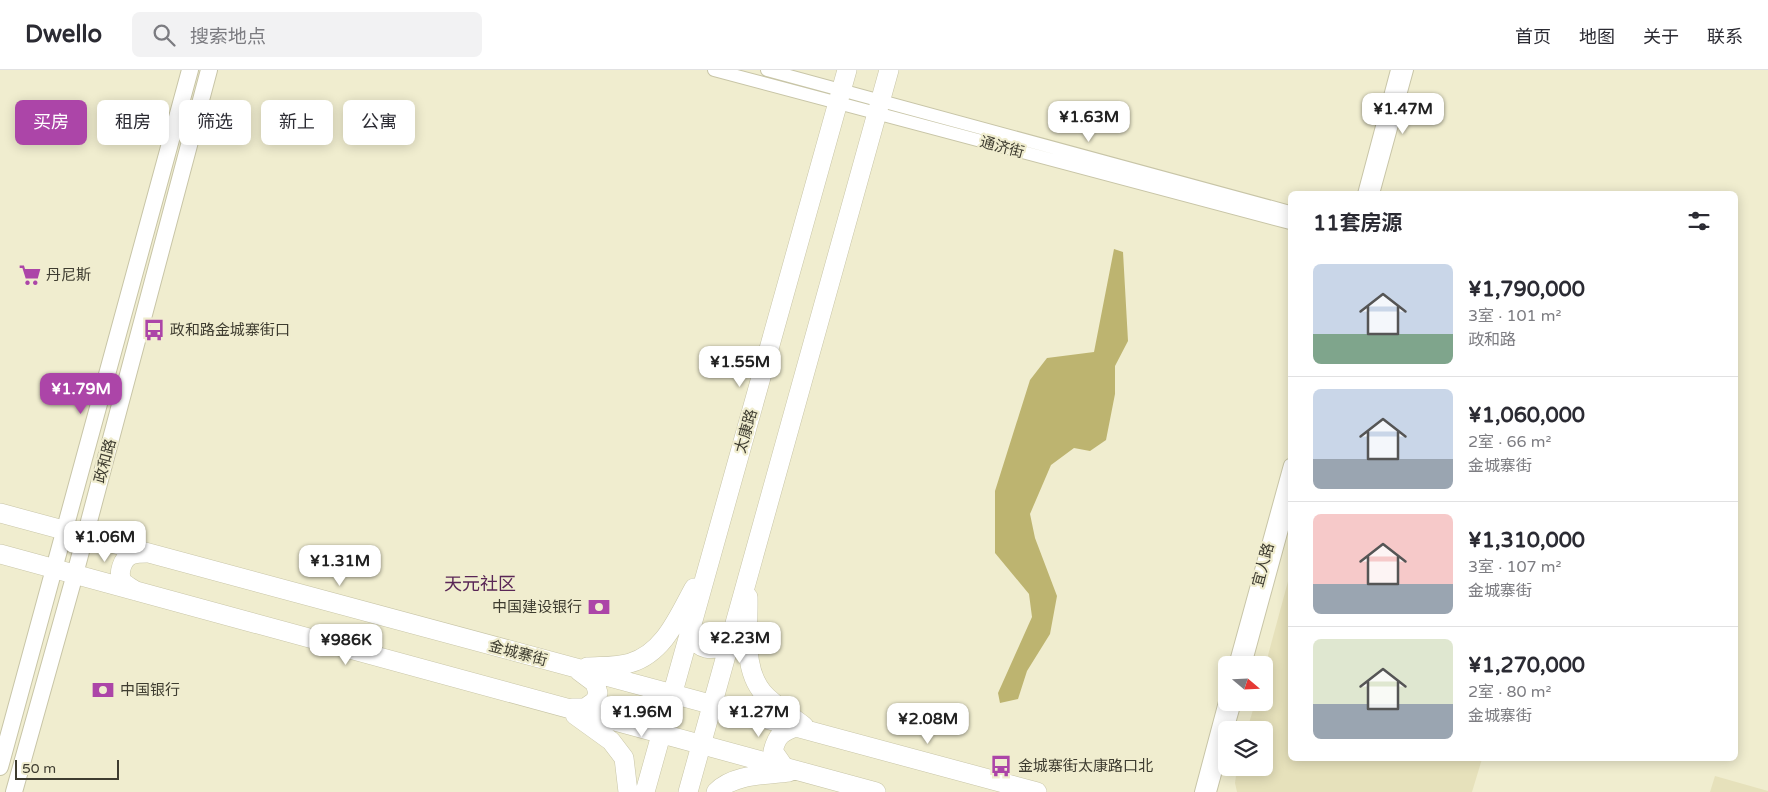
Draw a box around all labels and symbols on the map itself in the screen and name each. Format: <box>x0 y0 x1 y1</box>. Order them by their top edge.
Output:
pin: ¥1.47M <box>1362 92 1444 135</box>
pin: ¥1.63M <box>1048 100 1130 143</box>
street label: 通济街 <box>978 132 1026 162</box>
supermarket icon: 丹尼斯 <box>17 262 43 288</box>
place label: 丹尼斯 <box>46 266 91 284</box>
bus stop icon: 政和路金城寨街口 <box>141 317 167 343</box>
place label: 政和路金城寨街口 <box>170 321 290 339</box>
pin: ¥1.55M <box>699 346 781 388</box>
pin: ¥1.79M <box>40 372 122 415</box>
street label: 太康路 <box>731 407 761 455</box>
street label: 政和路 <box>90 437 120 485</box>
pin: ¥1.06M <box>64 520 146 563</box>
street label: 宜人路 <box>1248 541 1278 589</box>
pin: ¥1.31M <box>299 544 381 587</box>
district label: 天元社区 <box>444 573 516 595</box>
bank icon: 中国建设银行 <box>586 594 612 620</box>
place label: 中国建设银行 <box>492 598 582 616</box>
pin: ¥2.23M <box>699 622 781 664</box>
pin: ¥986K <box>311 624 381 666</box>
street label: 金城寨街 <box>487 637 549 669</box>
north arrow <box>1218 656 1272 711</box>
bank icon: 中国银行 <box>90 677 116 703</box>
place label: 中国银行 <box>120 681 180 699</box>
pin: ¥1.96M <box>601 696 683 738</box>
pin: ¥1.27M <box>718 696 800 738</box>
pin: ¥2.08M <box>887 702 969 745</box>
bus stop icon: 金城寨街太康路口北 <box>988 753 1014 779</box>
scale bar <box>15 757 119 780</box>
place label: 金城寨街太康路口北 <box>1018 757 1153 775</box>

